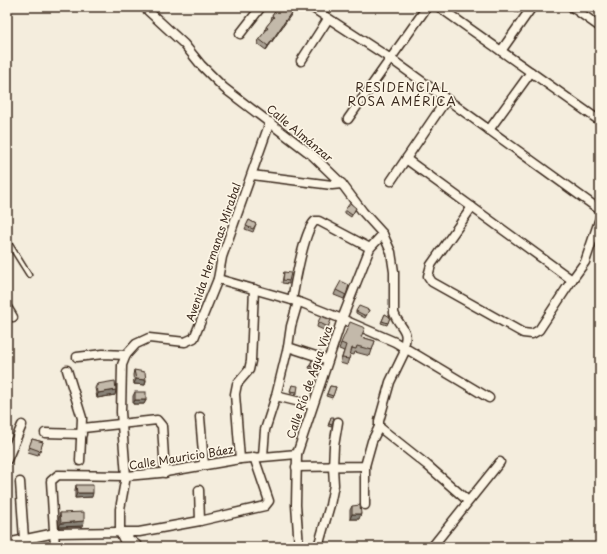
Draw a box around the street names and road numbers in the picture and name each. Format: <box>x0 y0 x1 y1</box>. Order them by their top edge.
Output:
street label: Calle Almánzar <box>263 100 337 166</box>
street label: Avenida Hermanas Mirabal <box>181 180 245 324</box>
street label: Calle Río de Agua Viva <box>282 323 336 441</box>
street label: Calle Mauricio Báez <box>128 440 234 474</box>

